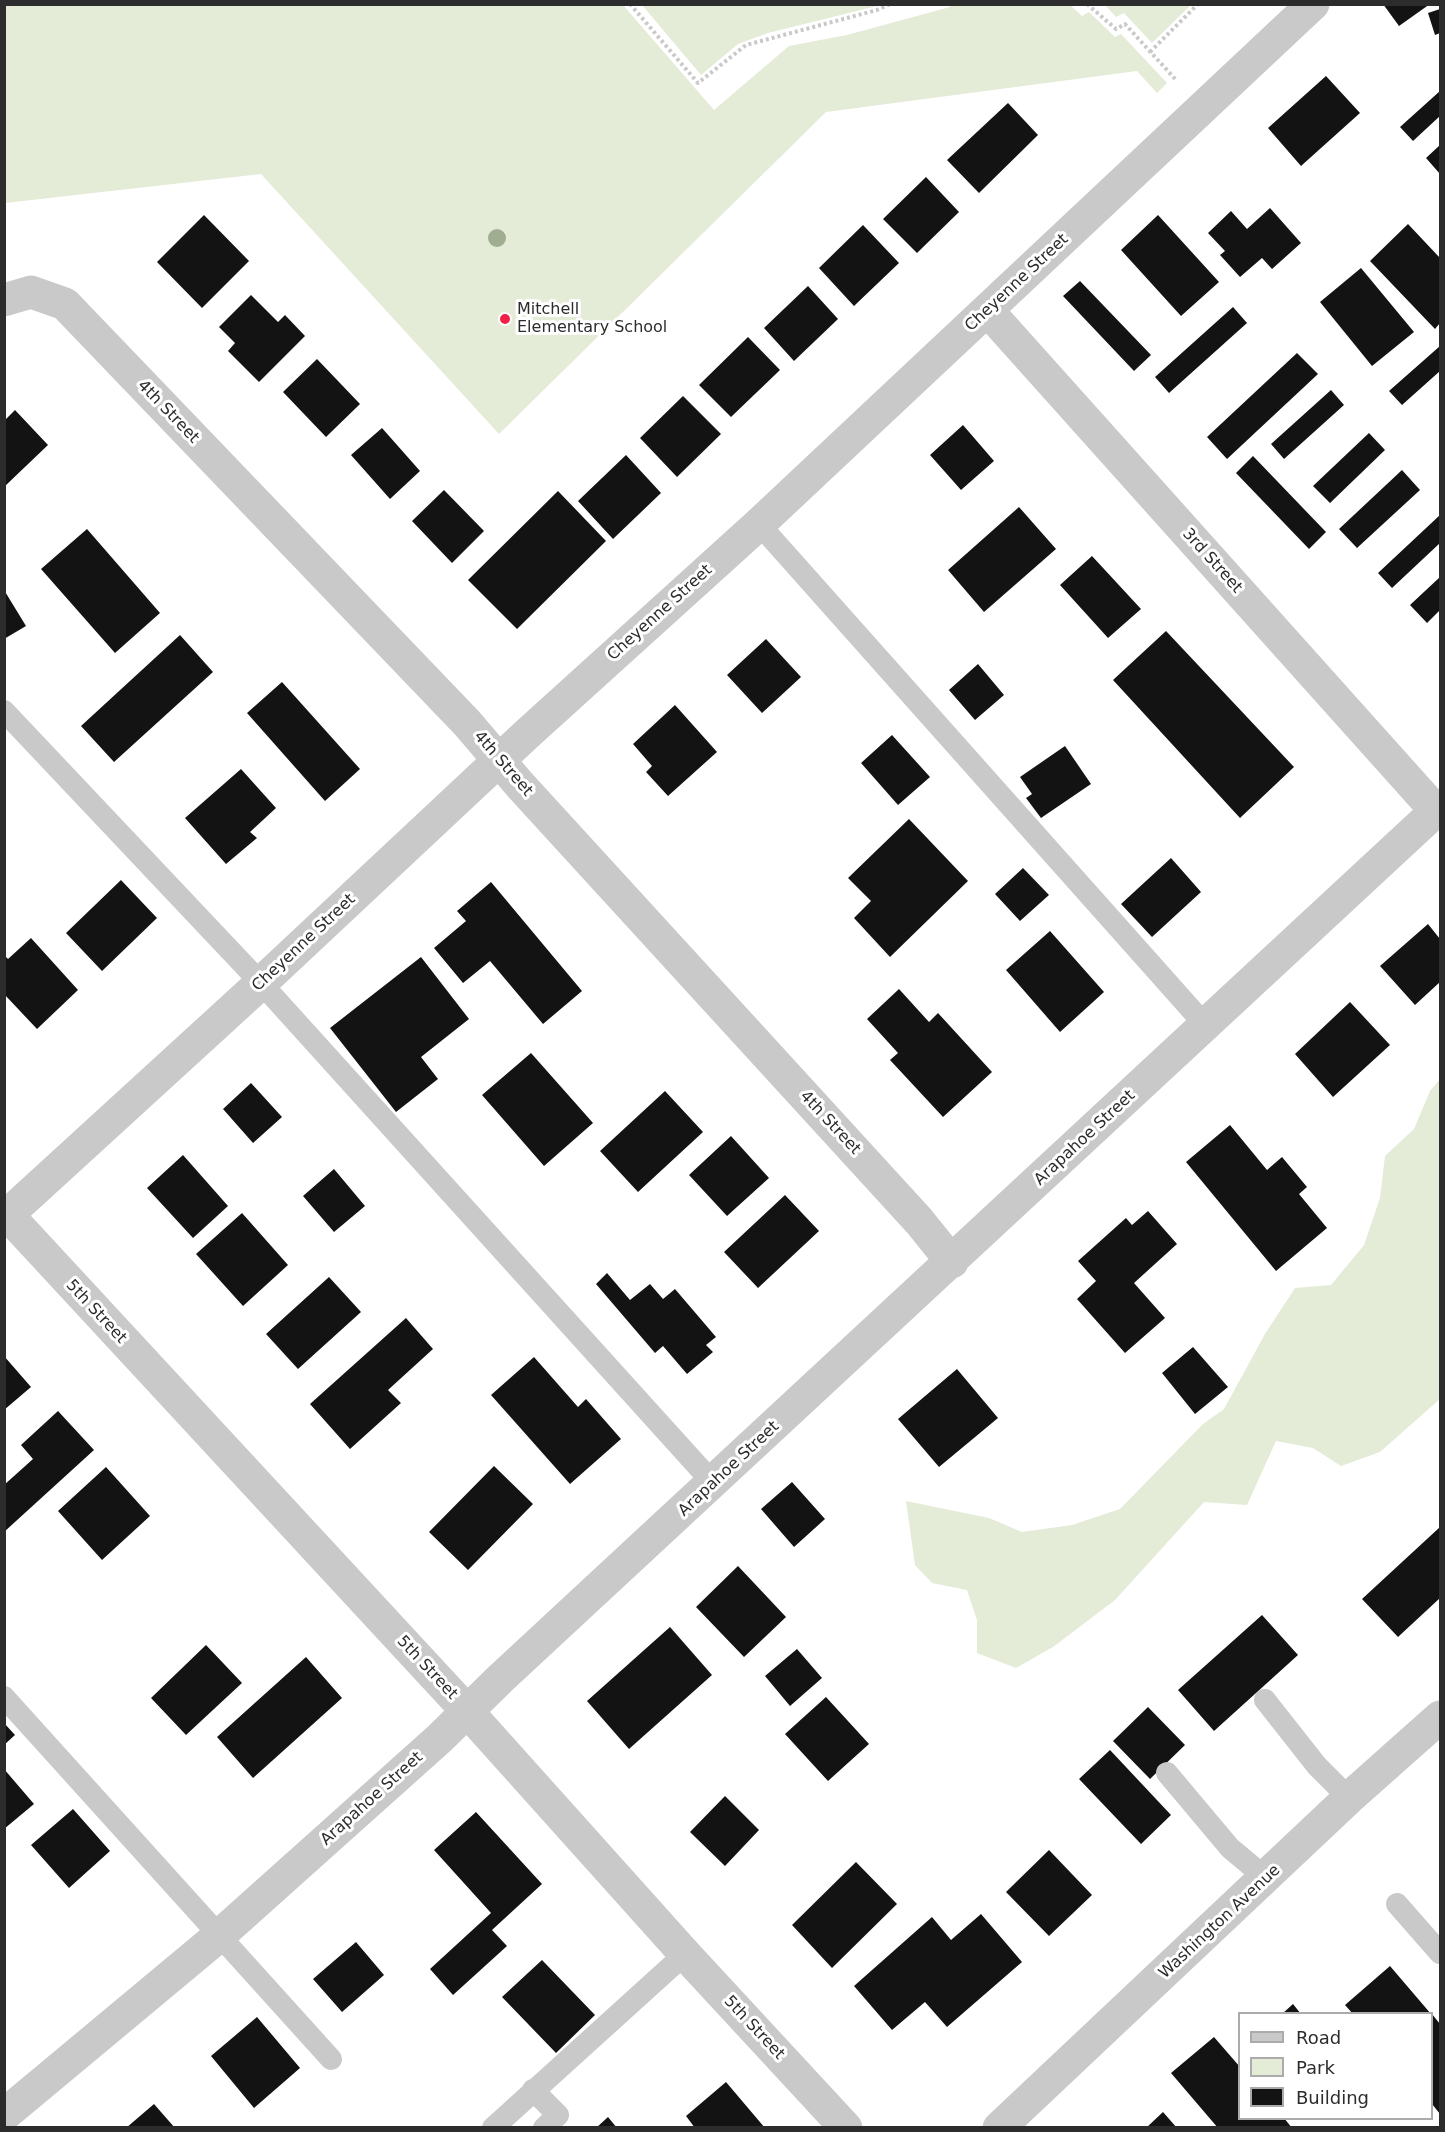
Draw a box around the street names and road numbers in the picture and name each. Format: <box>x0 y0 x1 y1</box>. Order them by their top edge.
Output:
street label: Cheyenne Street <box>961 230 1073 336</box>
street label: 4th Street <box>133 376 203 448</box>
street label: 3rd Street <box>1178 525 1246 597</box>
street label: Cheyenne Street <box>604 561 716 665</box>
street label: 4th Street <box>469 727 537 801</box>
street label: Cheyenne Street <box>248 890 360 996</box>
street label: Arapahoe Street <box>1031 1086 1139 1190</box>
street label: 4th Street <box>796 1087 864 1159</box>
street label: 5th Street <box>62 1276 130 1348</box>
street label: Arapahoe Street <box>675 1417 783 1521</box>
street label: 5th Street <box>393 1632 461 1704</box>
street label: Arapahoe Street <box>317 1748 427 1850</box>
street label: Washington Avenue <box>1155 1861 1285 1983</box>
street label: 5th Street <box>720 1992 788 2064</box>

